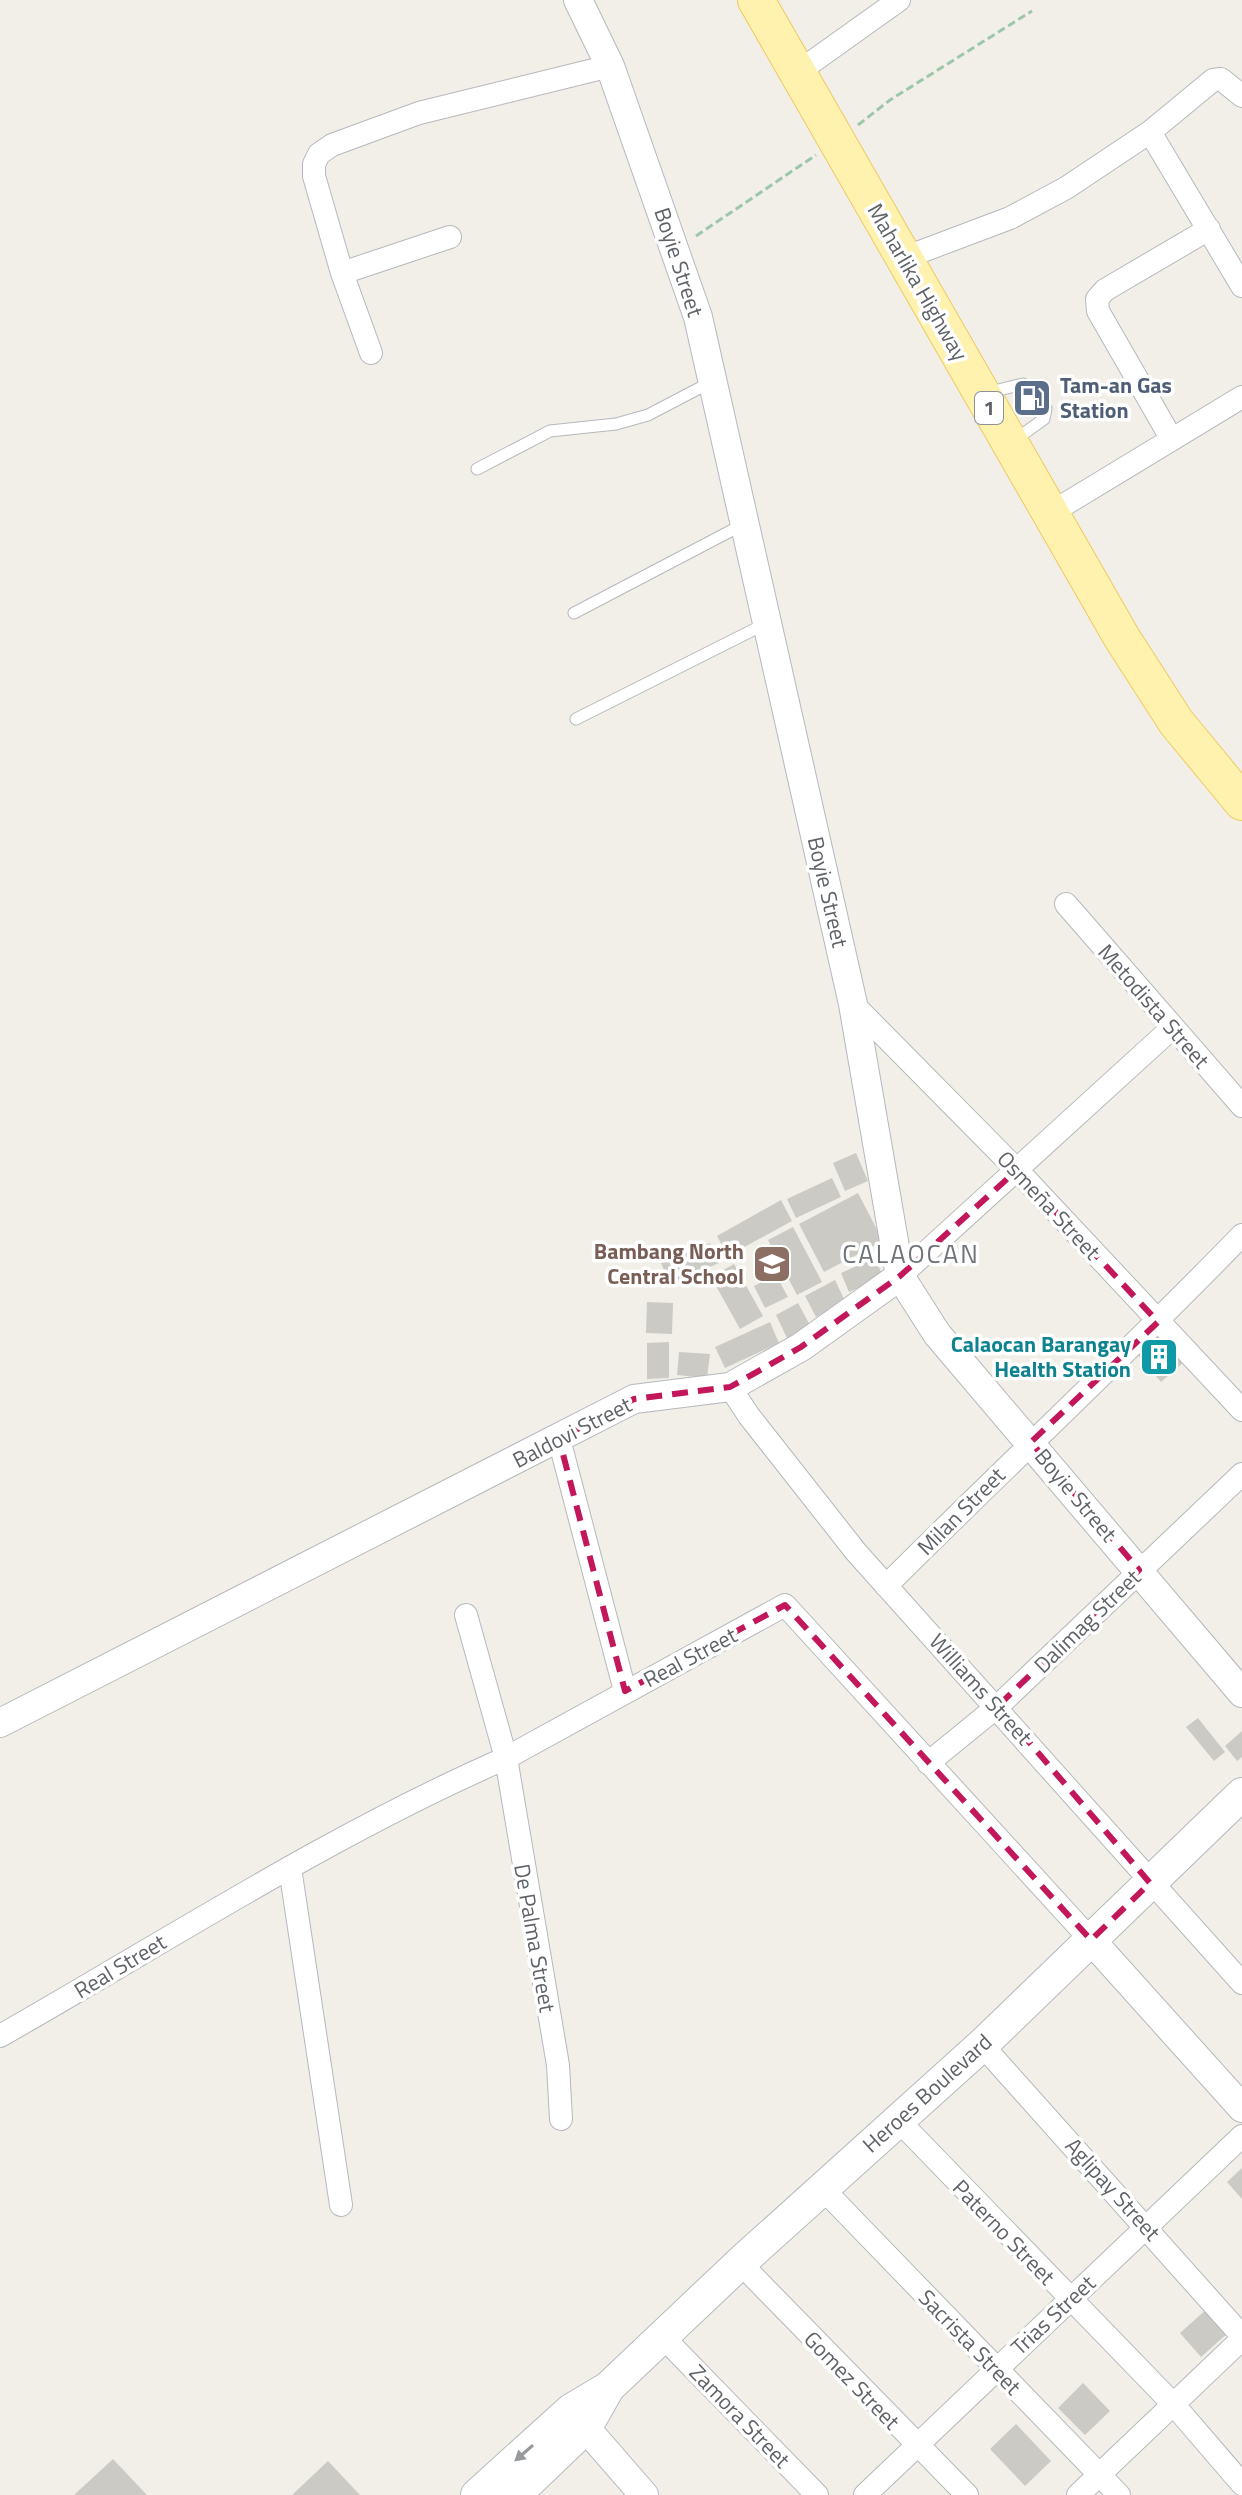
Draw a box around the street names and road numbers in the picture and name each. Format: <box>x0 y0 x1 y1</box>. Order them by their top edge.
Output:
street label: Maharlika Highway <box>859 197 977 367</box>
street label: Boyie Street <box>645 203 713 321</box>
road number: 1 <box>975 392 1003 424</box>
street label: Boyie Street <box>799 833 857 951</box>
street label: Metodista Street <box>1090 936 1218 1076</box>
street label: Osmeña Street <box>989 1143 1109 1267</box>
street label: Baldovi Street <box>507 1387 638 1477</box>
street label: Boyie Street <box>1027 1441 1126 1549</box>
street label: Milan Street <box>909 1459 1013 1563</box>
street label: Dalimag Street <box>1026 1561 1148 1681</box>
street label: Real Street <box>637 1618 743 1696</box>
street label: Williams Street <box>921 1625 1041 1753</box>
street label: De Palma Street <box>505 1861 565 2015</box>
street label: Real Street <box>67 1925 173 2007</box>
street label: Heroes Boulevard <box>855 2025 999 2161</box>
street label: Aglipay Street <box>1057 2130 1169 2248</box>
street label: Paterno Street <box>945 2171 1063 2293</box>
street label: Trias Street <box>1003 2267 1103 2363</box>
street label: Sacrista Street <box>911 2281 1029 2403</box>
street label: Gomez Street <box>796 2323 908 2437</box>
street label: Zamora Street <box>682 2356 799 2476</box>

